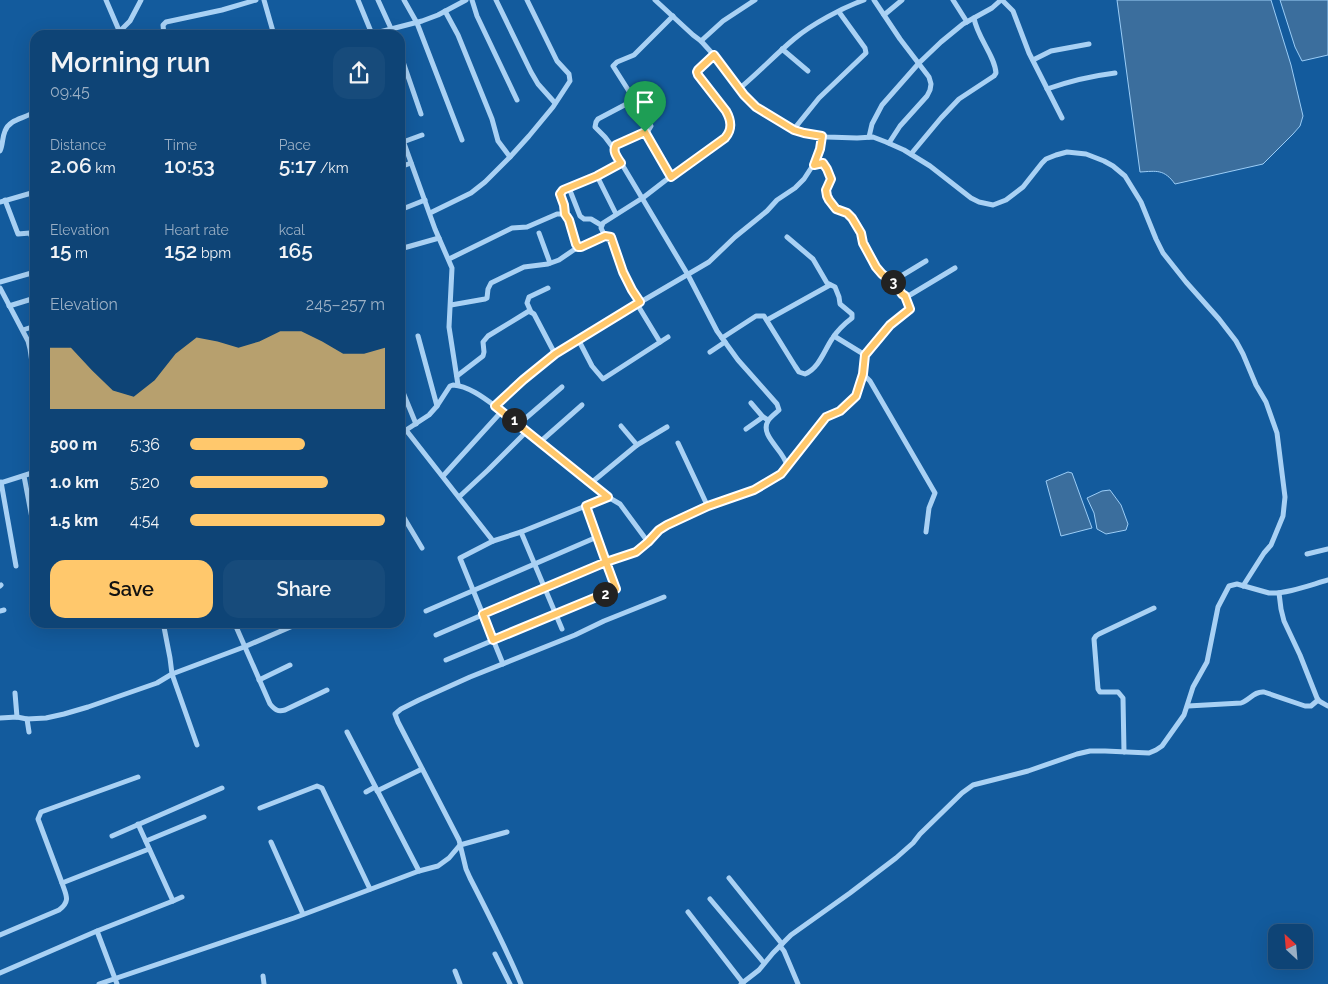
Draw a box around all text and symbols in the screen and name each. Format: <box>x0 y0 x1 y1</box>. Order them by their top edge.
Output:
text: Morning run <box>50 46 210 79</box>
button: share <box>333 47 385 99</box>
pin <box>624 81 666 132</box>
text: 09:45 <box>50 82 90 101</box>
icon: arrive <box>631 88 659 116</box>
text: Distance <box>50 137 106 153</box>
text: Time <box>164 137 197 153</box>
text: Pace <box>279 137 311 153</box>
text: 2.06 <box>50 153 92 178</box>
text: 10:53 <box>164 153 215 178</box>
text: 5:17 <box>279 153 316 178</box>
text: km <box>92 160 116 176</box>
text: /km <box>316 160 349 176</box>
text: Elevation <box>50 222 109 238</box>
text: Heart rate <box>164 222 229 238</box>
text: kcal <box>279 222 305 238</box>
text: 15 <box>50 238 71 263</box>
text: 152 <box>164 238 197 263</box>
text: 165 <box>279 238 313 263</box>
text: m <box>71 245 88 261</box>
text: bpm <box>197 245 231 261</box>
pin: 3 <box>880 270 906 294</box>
text: 3 <box>890 274 897 290</box>
text: Elevation <box>50 295 118 314</box>
text: 245–257 m <box>306 295 385 314</box>
pin: 1 <box>502 408 526 432</box>
text: 1 <box>511 412 518 428</box>
text: 500 m <box>50 435 97 454</box>
text: 5:36 <box>130 435 160 454</box>
text: 1.0 km <box>50 473 99 492</box>
text: 5:20 <box>130 473 160 492</box>
text: 1.5 km <box>50 511 98 530</box>
text: 4:54 <box>130 511 159 530</box>
button: Save <box>50 560 213 618</box>
button: Share <box>223 560 385 618</box>
pin: 2 <box>592 582 618 606</box>
text: 2 <box>602 586 609 602</box>
north arrow <box>1268 924 1312 969</box>
map controls <box>1268 924 1313 969</box>

